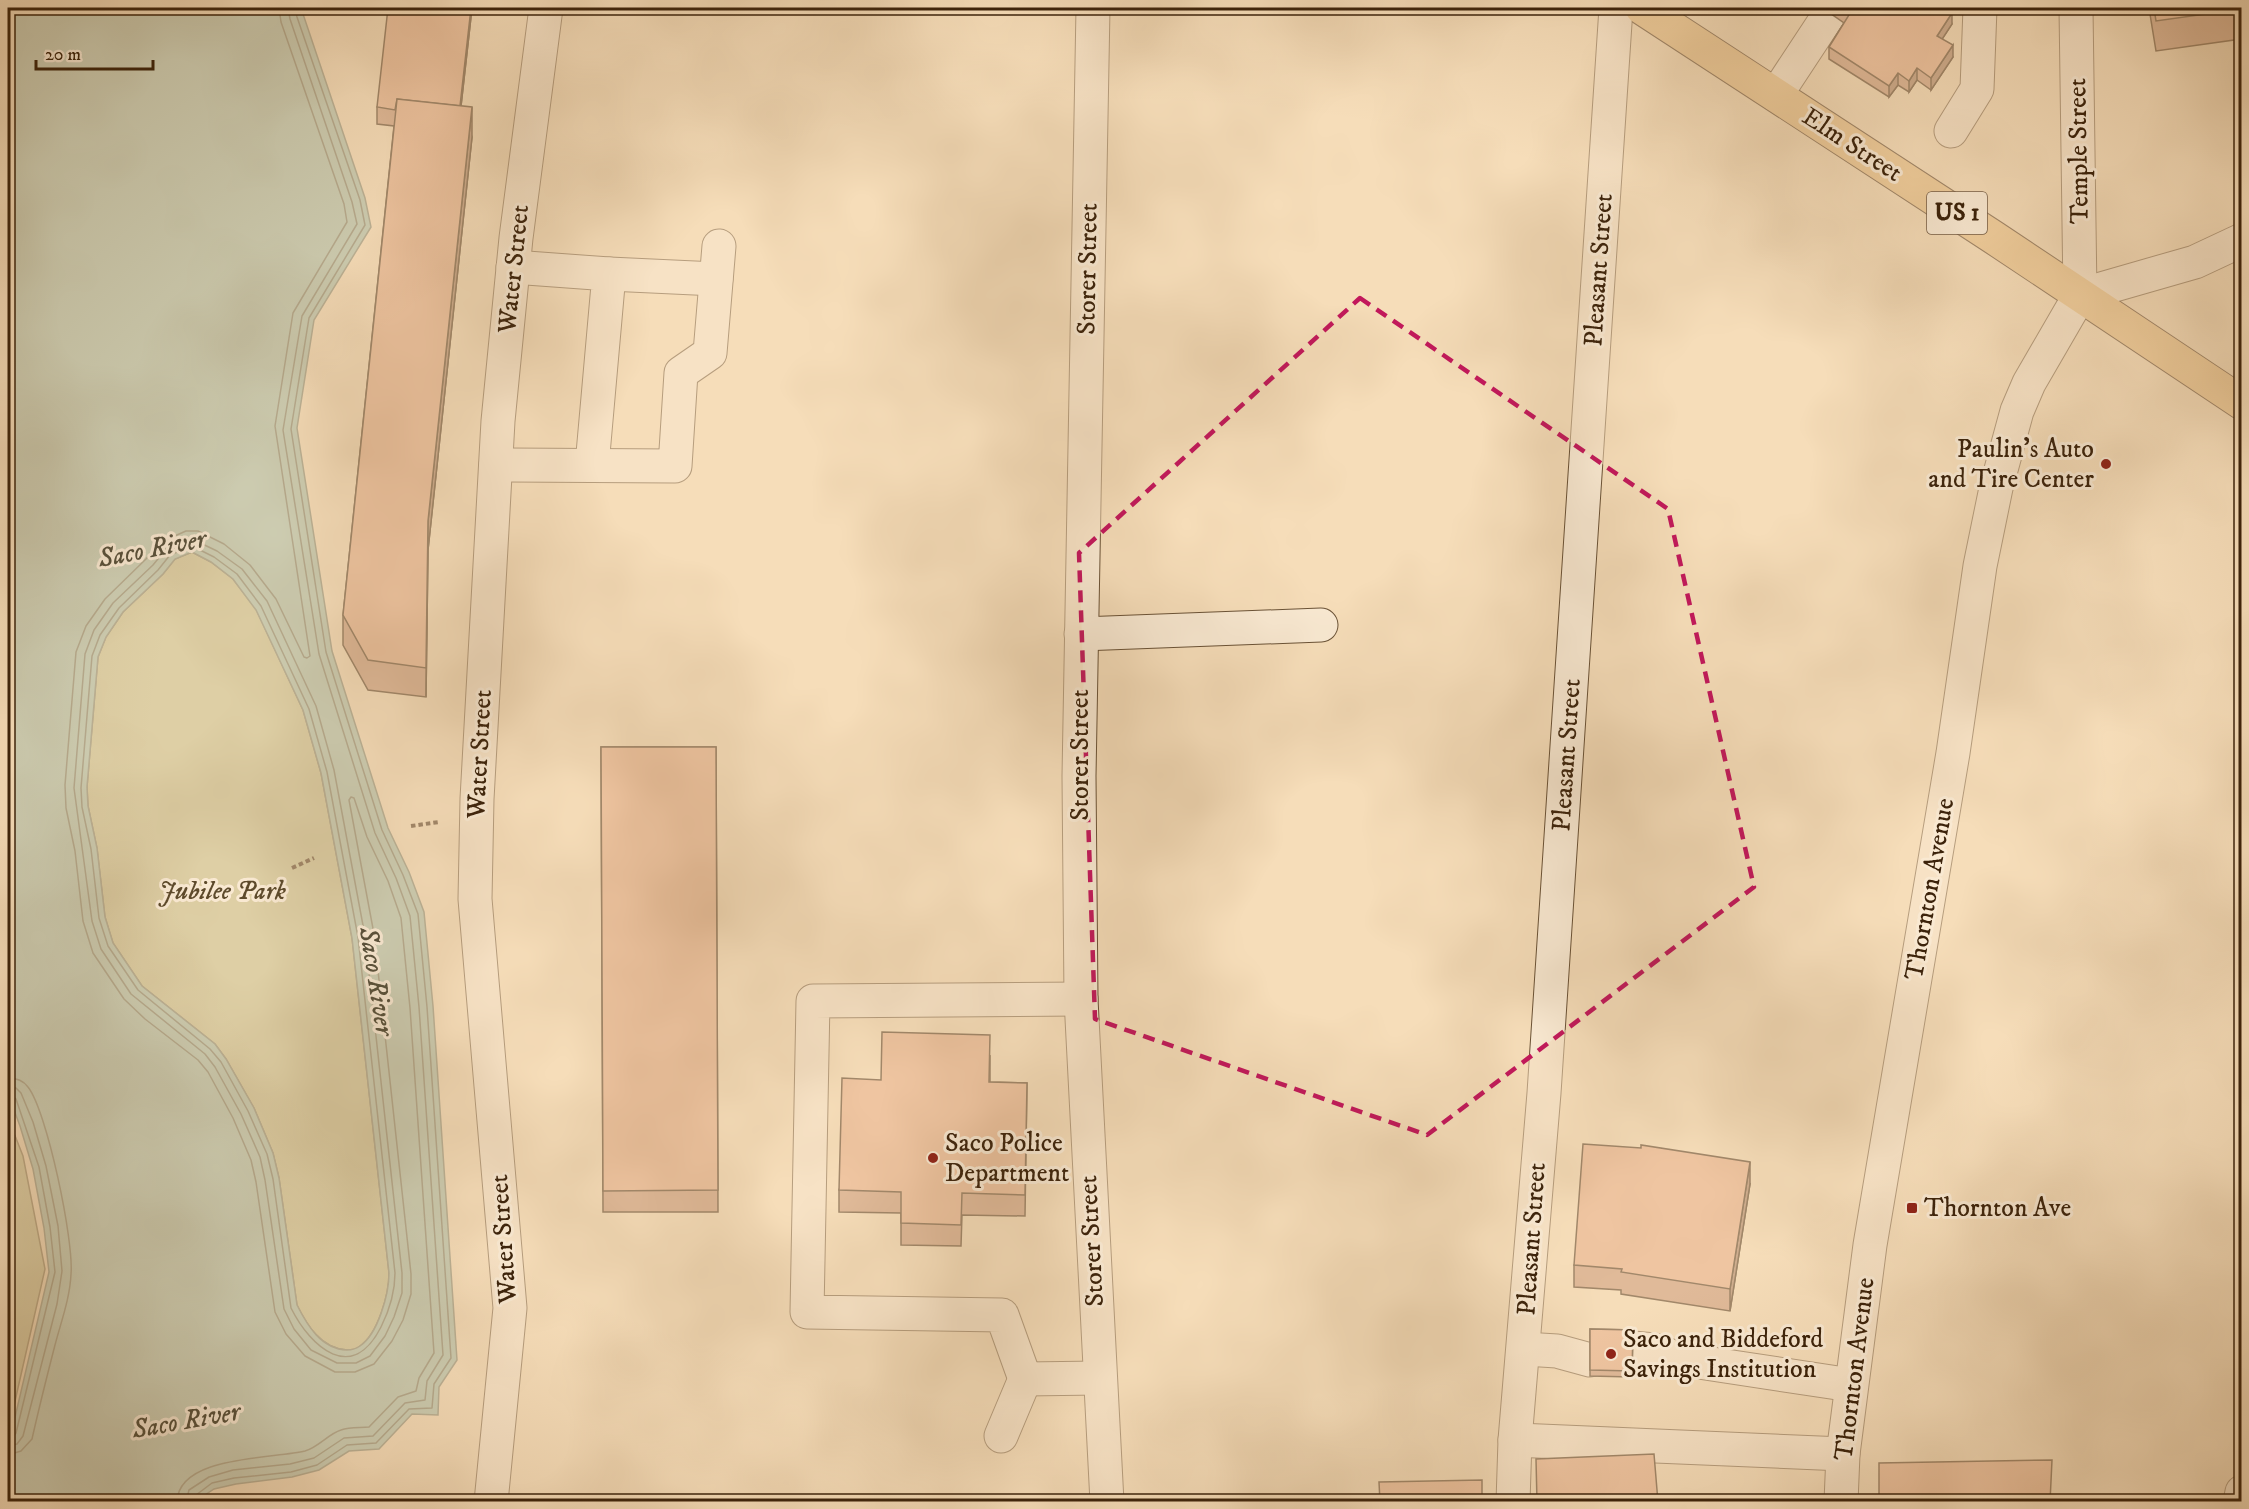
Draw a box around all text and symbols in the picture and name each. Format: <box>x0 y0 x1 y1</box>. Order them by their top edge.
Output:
scale bar <box>36 33 153 71</box>
text: 20 m <box>45 44 81 66</box>
street label: Temple Street <box>2061 78 2097 224</box>
street label: Elm Street <box>1796 100 1908 190</box>
street label: Pleasant Street <box>1577 192 1621 348</box>
road number: US 1 <box>1927 192 1987 234</box>
street label: Water Street <box>491 203 537 336</box>
street label: Storer Street <box>1070 203 1106 335</box>
place label: Paulin's Auto and Tire Center <box>1928 433 2094 496</box>
marker: Paulin's Auto and Tire Center <box>2099 457 2113 471</box>
water label: Saco River <box>94 521 211 576</box>
street label: Pleasant Street <box>1545 677 1589 833</box>
street label: Water Street <box>460 689 500 820</box>
street label: Storer Street <box>1064 689 1097 821</box>
street label: Thornton Avenue <box>1898 796 1962 982</box>
park label: Jubilee Park <box>158 875 286 908</box>
water label: Saco River <box>351 923 402 1040</box>
place label: Saco Police Department <box>945 1127 1069 1190</box>
marker: Saco Police Department <box>926 1151 940 1165</box>
street label: Pleasant Street <box>1510 1161 1554 1317</box>
street label: Water Street <box>483 1173 525 1306</box>
street label: Storer Street <box>1072 1174 1112 1308</box>
place label: Thornton Ave <box>1924 1192 2071 1225</box>
marker: Thornton Ave <box>1905 1201 1919 1215</box>
street label: Thornton Avenue <box>1827 1276 1883 1462</box>
place label: Saco and Biddeford Savings Institution <box>1623 1323 1823 1386</box>
marker: Saco and Biddeford Savings Institution <box>1604 1347 1618 1361</box>
water label: Saco River <box>128 1394 245 1447</box>

